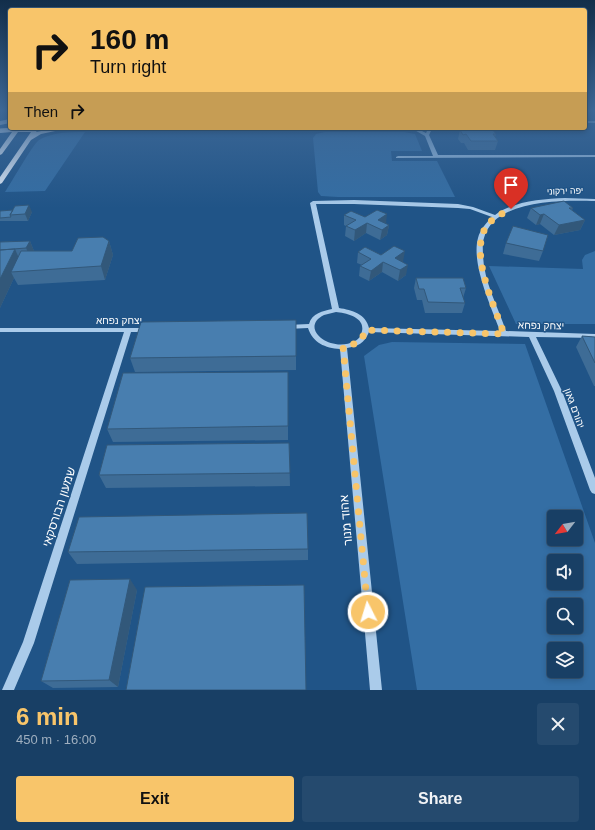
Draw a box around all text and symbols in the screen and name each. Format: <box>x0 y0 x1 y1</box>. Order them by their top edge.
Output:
icon: right <box>24 24 76 76</box>
text: 160 m <box>90 24 169 55</box>
text: Turn right <box>90 57 166 77</box>
icon: right <box>66 100 88 122</box>
text: Then <box>24 103 58 120</box>
pin <box>494 168 528 209</box>
icon: arrive <box>500 174 522 196</box>
street label: יפה ירקוני <box>547 185 583 197</box>
street label: יצחק נפחא <box>96 315 142 326</box>
street label: יצחק נפחא <box>518 320 564 331</box>
street label: יהורם גאון <box>562 387 587 430</box>
street label: שמעון הבורסקאי <box>40 465 79 549</box>
street label: אהוד מנור <box>337 494 355 546</box>
north arrow <box>547 510 583 546</box>
map controls <box>547 510 583 678</box>
button: sound <box>547 554 583 590</box>
position arrow <box>347 591 389 633</box>
button: search <box>547 598 583 634</box>
button: layers <box>547 642 583 678</box>
text: 6 min <box>16 703 79 730</box>
button: close <box>537 703 579 745</box>
text: 450 m · 16:00 <box>16 732 96 747</box>
button: Exit <box>16 776 294 822</box>
button: Share <box>302 776 579 822</box>

